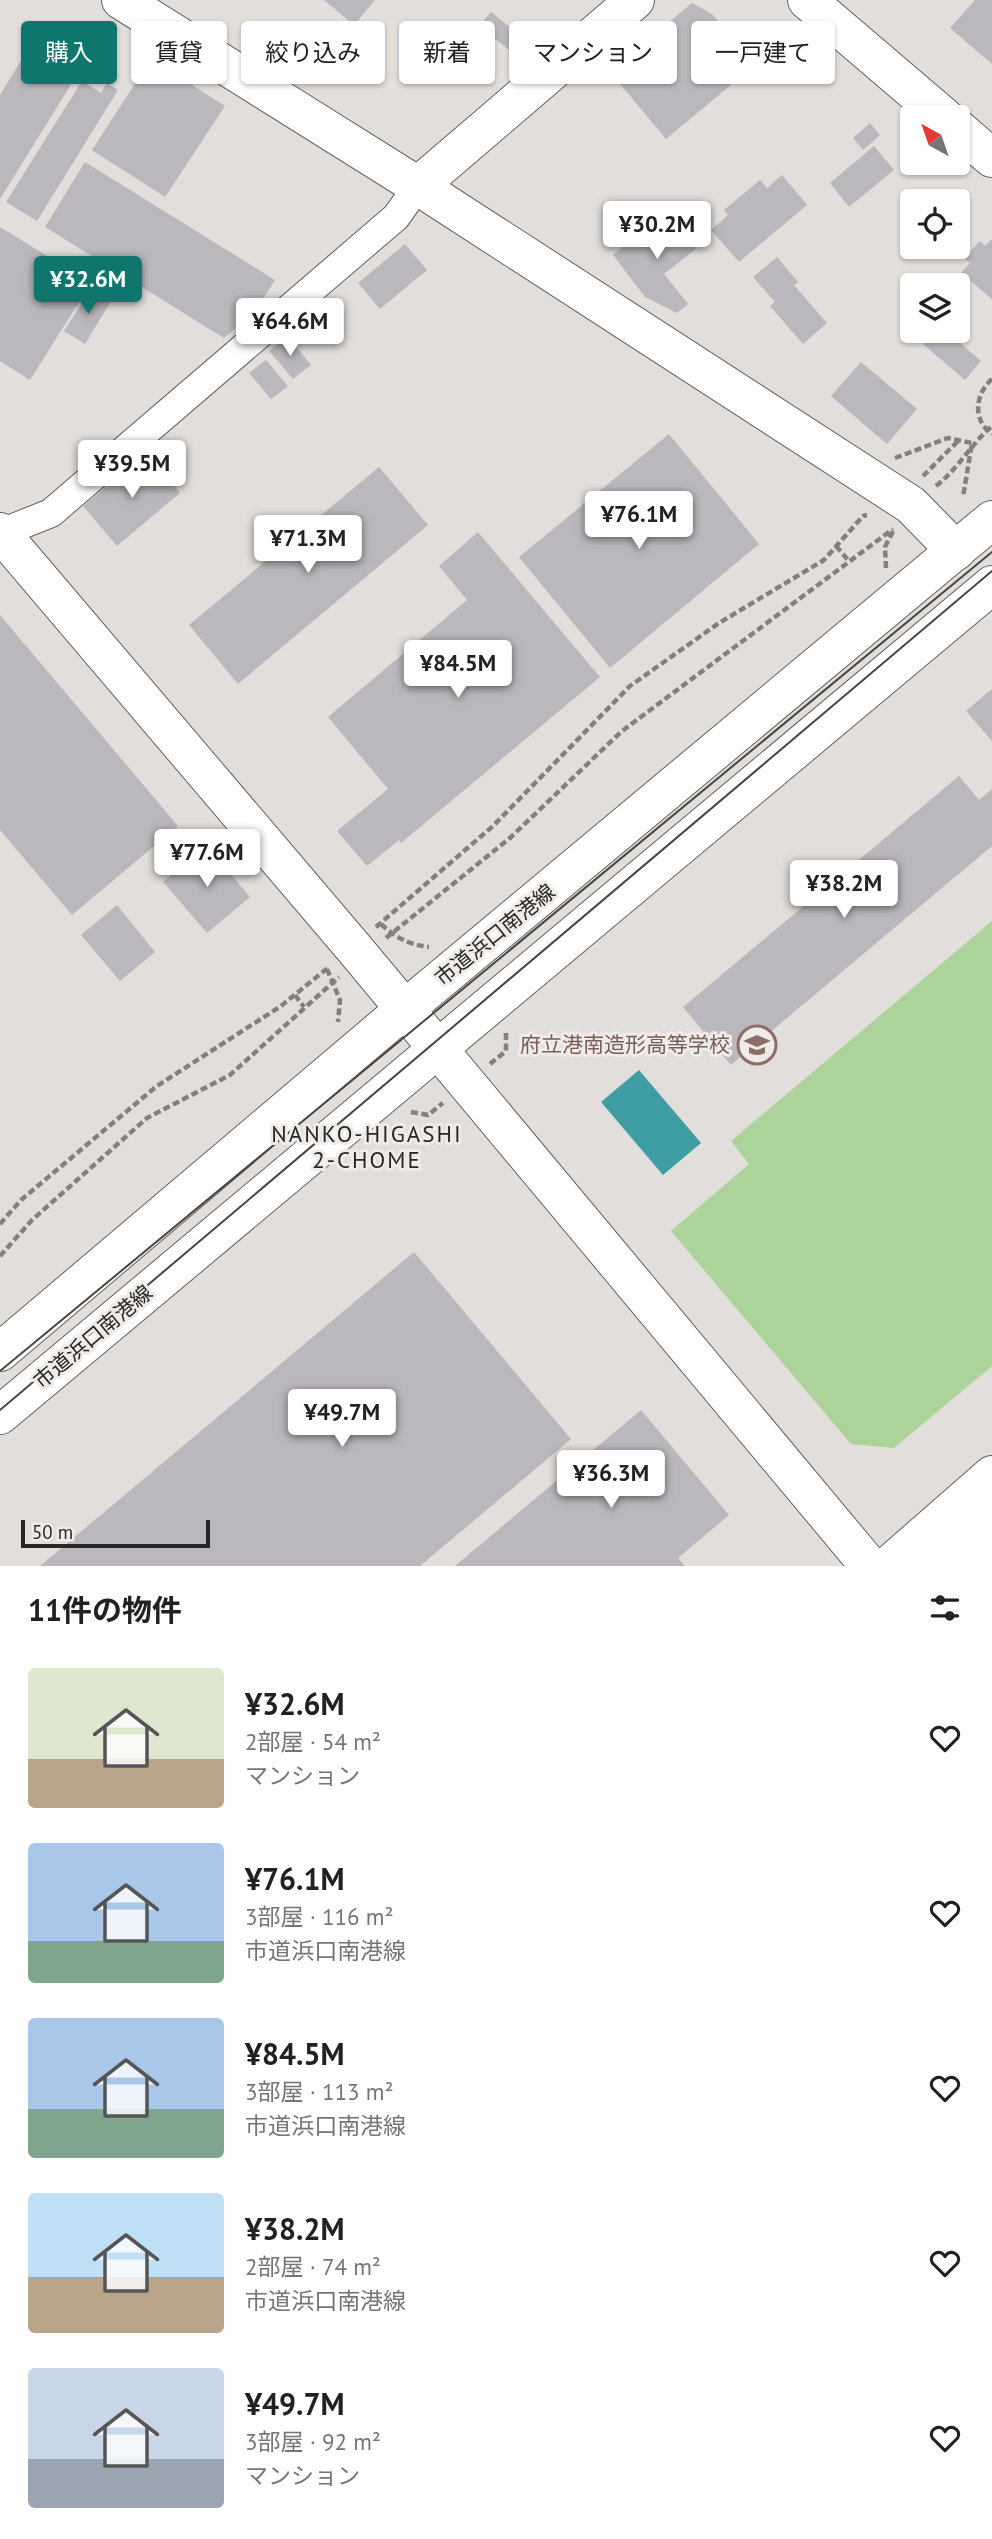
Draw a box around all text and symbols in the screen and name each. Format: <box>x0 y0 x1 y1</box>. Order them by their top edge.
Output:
chip: 購入 <box>21 21 117 84</box>
chip: 賃貸 <box>131 21 227 84</box>
chip: 絞り込み <box>241 21 385 84</box>
chip: 新着 <box>399 21 495 84</box>
chip: マンション <box>509 21 677 84</box>
chip: 一戸建て <box>691 21 835 84</box>
north arrow <box>900 105 970 175</box>
map controls <box>900 105 970 343</box>
button: locate <box>900 189 970 259</box>
pin: ¥30.2M <box>600 202 714 261</box>
text: ¥30.2M <box>619 209 695 238</box>
pin: ¥32.6M <box>31 256 145 316</box>
text: ¥32.6M <box>50 264 126 293</box>
button: layers <box>900 273 970 343</box>
pin: ¥64.6M <box>233 298 347 358</box>
text: ¥64.6M <box>252 306 328 335</box>
pin: ¥39.5M <box>75 440 189 500</box>
text: ¥39.5M <box>94 448 170 477</box>
pin: ¥76.1M <box>582 491 696 551</box>
text: ¥76.1M <box>601 499 677 528</box>
pin: ¥71.3M <box>251 516 365 575</box>
text: ¥71.3M <box>270 523 346 552</box>
pin: ¥84.5M <box>401 640 515 700</box>
text: ¥84.5M <box>420 648 496 677</box>
pin: ¥77.6M <box>150 830 264 889</box>
text: ¥77.6M <box>170 837 244 866</box>
pin: ¥38.2M <box>787 860 901 920</box>
text: ¥38.2M <box>806 868 882 897</box>
street label: 市道浜口南港線 <box>429 878 560 991</box>
school or university icon: 府立港南造形高等学校 <box>736 1024 778 1066</box>
place label: 府立港南造形高等学校 <box>520 1031 730 1058</box>
district label: NANKO-HIGASHI 2-CHOME <box>271 1119 463 1174</box>
street label: 市道浜口南港線 <box>28 1279 158 1394</box>
pin: ¥49.7M <box>285 1390 399 1449</box>
text: ¥49.7M <box>304 1397 380 1426</box>
pin: ¥36.3M <box>554 1450 668 1510</box>
text: ¥36.3M <box>573 1458 649 1487</box>
scale bar <box>21 1517 210 1549</box>
text: 50 m <box>32 1520 73 1544</box>
icon: filters <box>926 1589 964 1627</box>
text: 11件の物件 <box>28 1590 182 1629</box>
text: ¥32.6M <box>245 1684 344 1723</box>
icon: home <box>84 1696 168 1780</box>
icon: heart <box>926 1719 964 1757</box>
text: 2部屋 · 54 m² <box>245 1727 381 1756</box>
text: マンション <box>245 1761 360 1790</box>
text: ¥76.1M <box>245 1859 344 1898</box>
icon: home <box>84 1871 168 1955</box>
icon: heart <box>926 1894 964 1932</box>
text: 3部屋 · 116 m² <box>245 1902 393 1931</box>
text: 市道浜口南港線 <box>245 1936 406 1965</box>
text: ¥84.5M <box>245 2034 344 2073</box>
icon: home <box>84 2046 168 2130</box>
icon: heart <box>926 2069 964 2107</box>
text: 3部屋 · 113 m² <box>245 2077 393 2106</box>
text: 市道浜口南港線 <box>245 2111 406 2140</box>
text: ¥38.2M <box>245 2209 344 2248</box>
icon: home <box>84 2221 168 2305</box>
icon: heart <box>926 2244 964 2282</box>
text: 2部屋 · 74 m² <box>245 2252 381 2281</box>
text: 市道浜口南港線 <box>245 2286 406 2315</box>
text: ¥49.7M <box>245 2384 344 2423</box>
icon: home <box>84 2396 168 2480</box>
icon: heart <box>926 2419 964 2457</box>
text: 3部屋 · 92 m² <box>245 2427 381 2456</box>
text: マンション <box>245 2461 360 2490</box>

